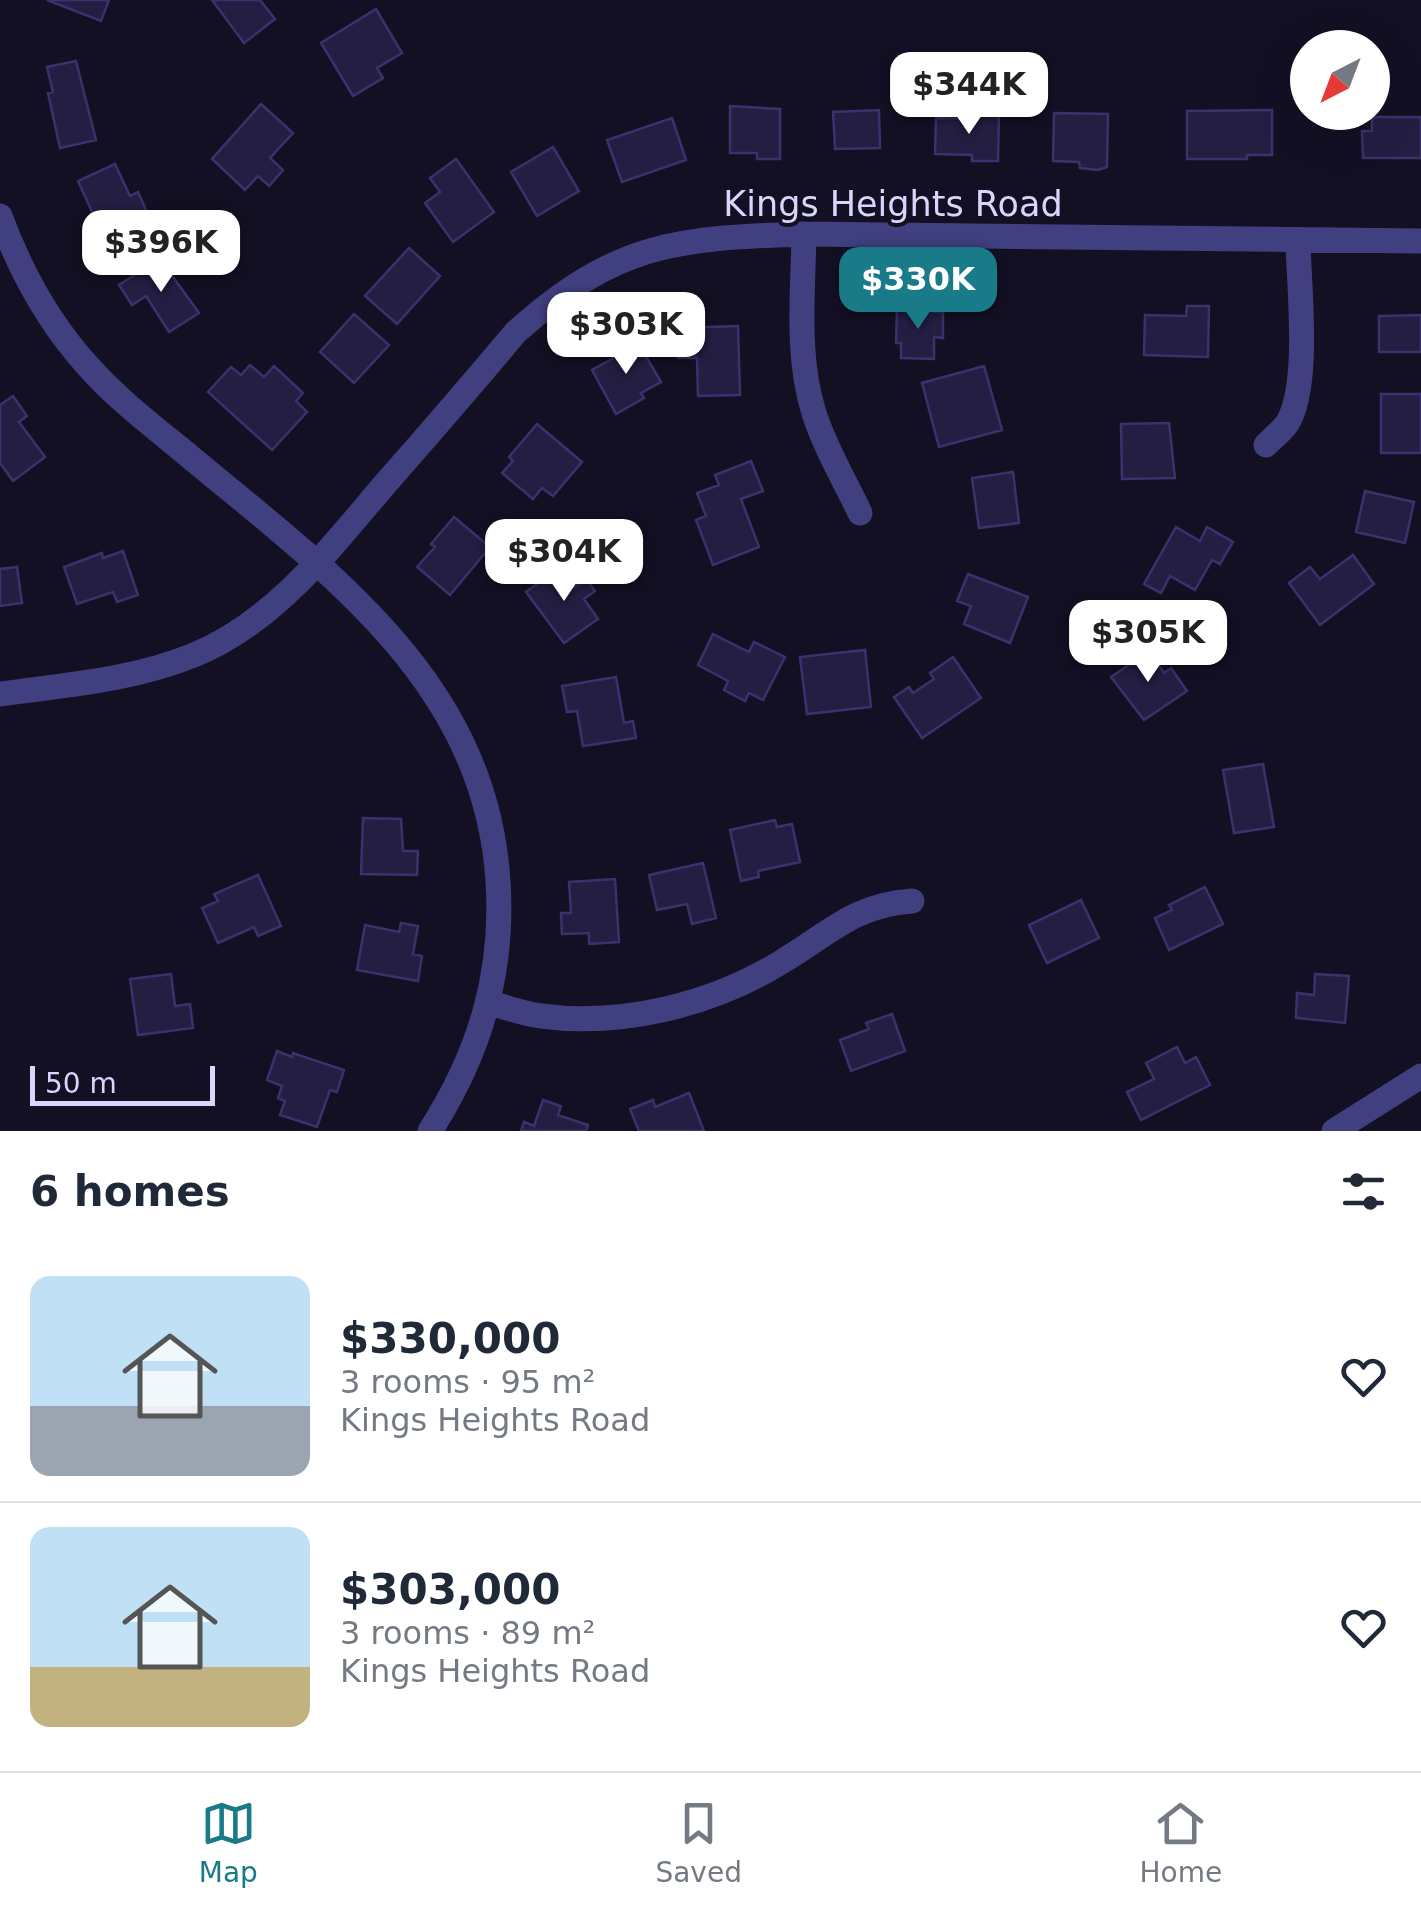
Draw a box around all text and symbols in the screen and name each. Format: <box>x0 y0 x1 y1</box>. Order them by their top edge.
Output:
north arrow <box>1290 30 1390 130</box>
map controls <box>1290 30 1390 130</box>
pin: $344K <box>899 52 1039 137</box>
text: $344K <box>912 65 1026 103</box>
street label: Kings Heights Road <box>723 184 1063 224</box>
pin: $396K <box>91 210 231 295</box>
text: $396K <box>104 223 218 261</box>
pin: $330K <box>848 247 988 332</box>
text: $330K <box>861 260 975 298</box>
pin: $303K <box>556 292 696 377</box>
text: $303K <box>569 305 683 343</box>
pin: $304K <box>494 519 634 604</box>
text: $304K <box>507 532 621 570</box>
pin: $305K <box>1078 600 1218 685</box>
text: $305K <box>1091 613 1205 651</box>
scale bar <box>30 1061 215 1106</box>
text: 50 m <box>45 1067 117 1100</box>
icon: filters <box>1336 1164 1391 1219</box>
text: 6 homes <box>30 1167 230 1216</box>
text: $330,000 <box>340 1314 561 1363</box>
icon: home <box>110 1316 230 1436</box>
icon: heart <box>1336 1349 1391 1404</box>
text: 3 rooms · 95 m² <box>340 1363 595 1401</box>
text: Kings Heights Road <box>340 1401 650 1439</box>
text: $303,000 <box>340 1565 561 1614</box>
icon: home <box>110 1567 230 1687</box>
icon: heart <box>1336 1600 1391 1655</box>
text: 3 rooms · 89 m² <box>340 1614 595 1652</box>
text: Kings Heights Road <box>340 1652 650 1690</box>
tab: Map <box>199 1796 258 1889</box>
tab: Saved <box>655 1796 742 1889</box>
tab: Home <box>1140 1796 1222 1889</box>

